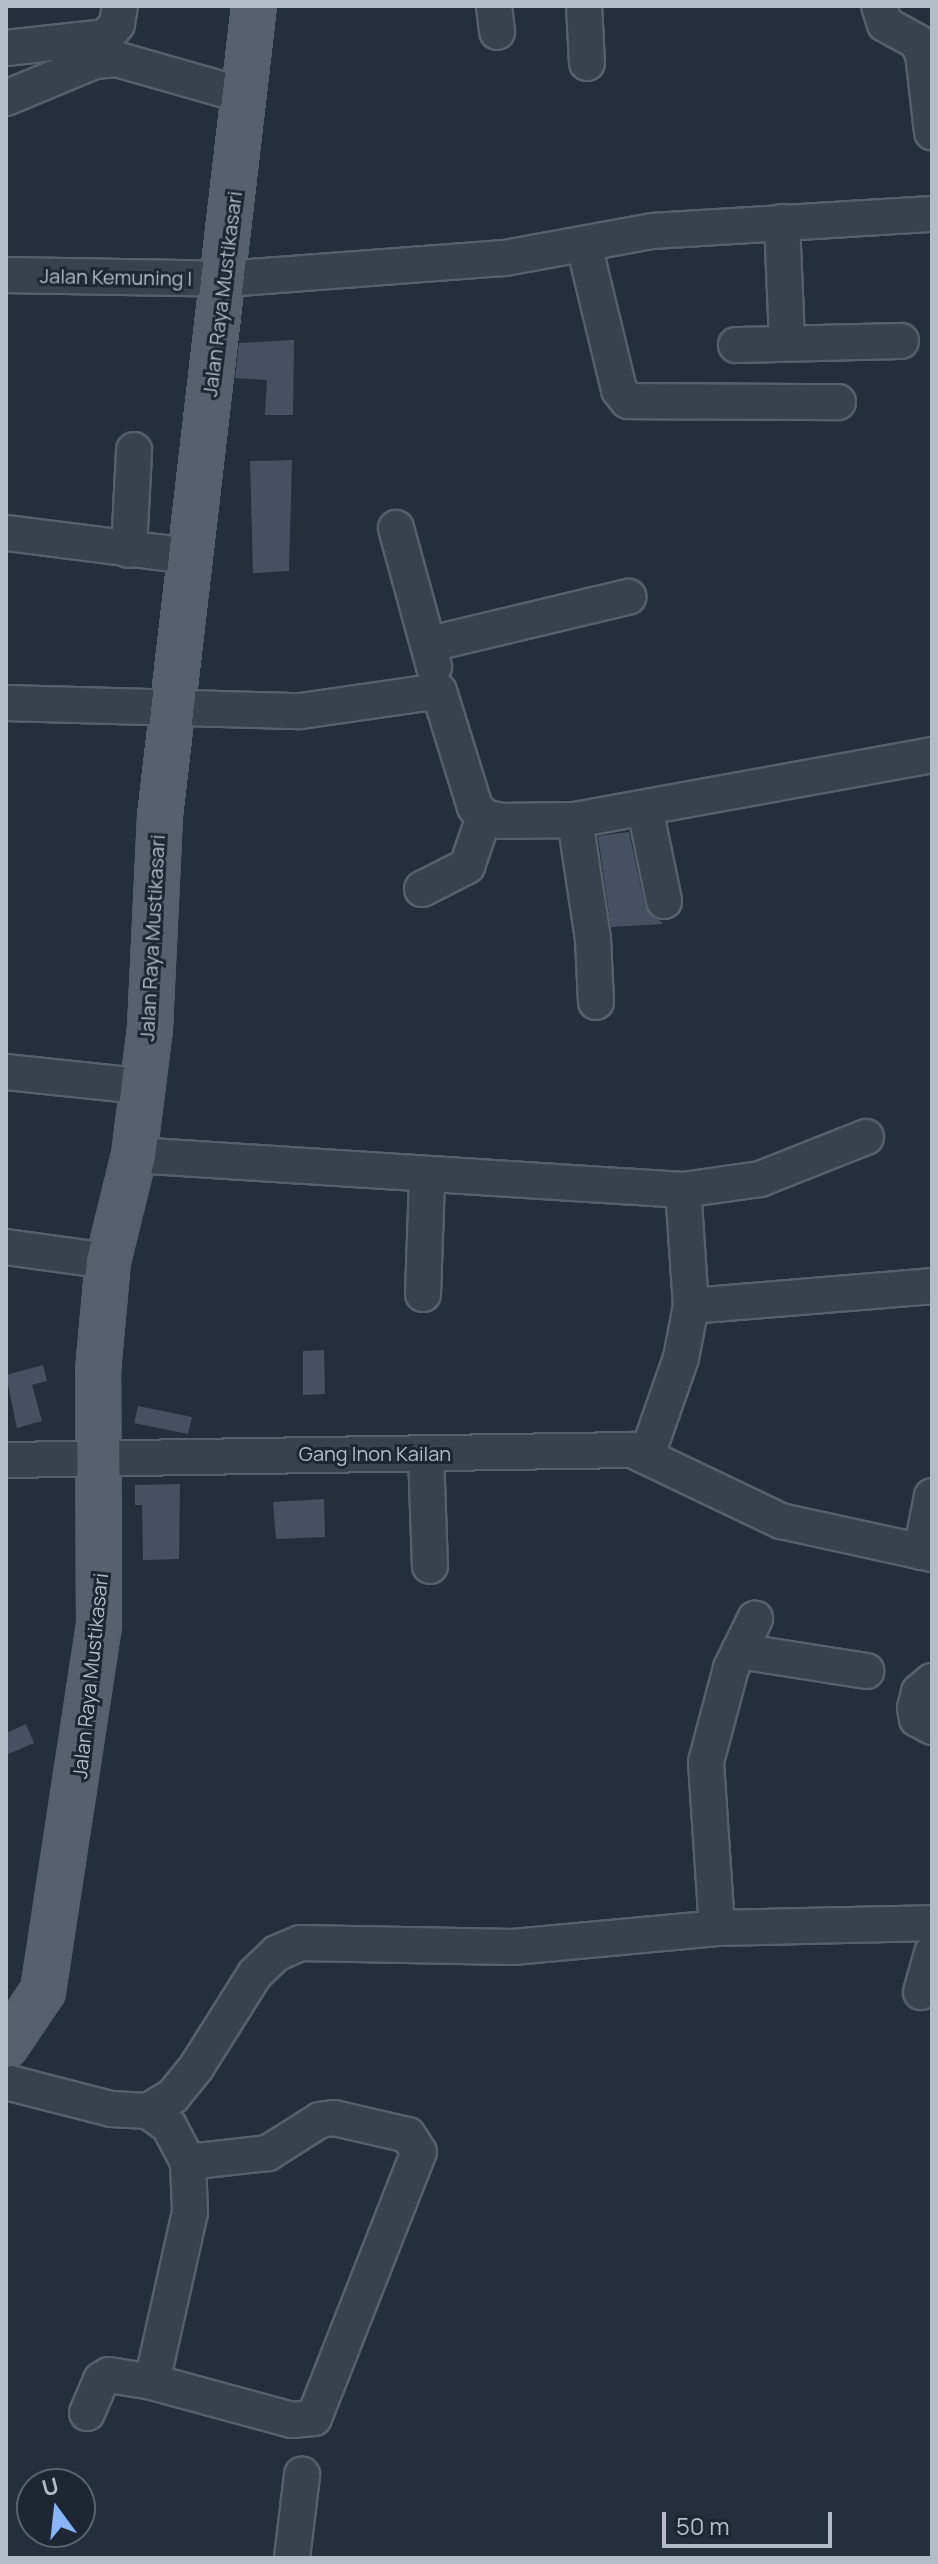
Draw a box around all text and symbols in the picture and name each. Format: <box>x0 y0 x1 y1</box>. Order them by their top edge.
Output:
street label: Jalan Raya Mustikasari <box>197 190 247 398</box>
street label: Jalan Kemuning I <box>40 264 192 290</box>
street label: Jalan Raya Mustikasari <box>135 834 169 1042</box>
street label: Gang Inon Kailan <box>299 1441 451 1465</box>
street label: Jalan Raya Mustikasari <box>67 1572 113 1780</box>
north arrow <box>16 2468 96 2548</box>
text: U <box>39 2470 62 2503</box>
scale bar <box>666 2496 836 2546</box>
text: 50 m <box>676 2509 730 2542</box>

